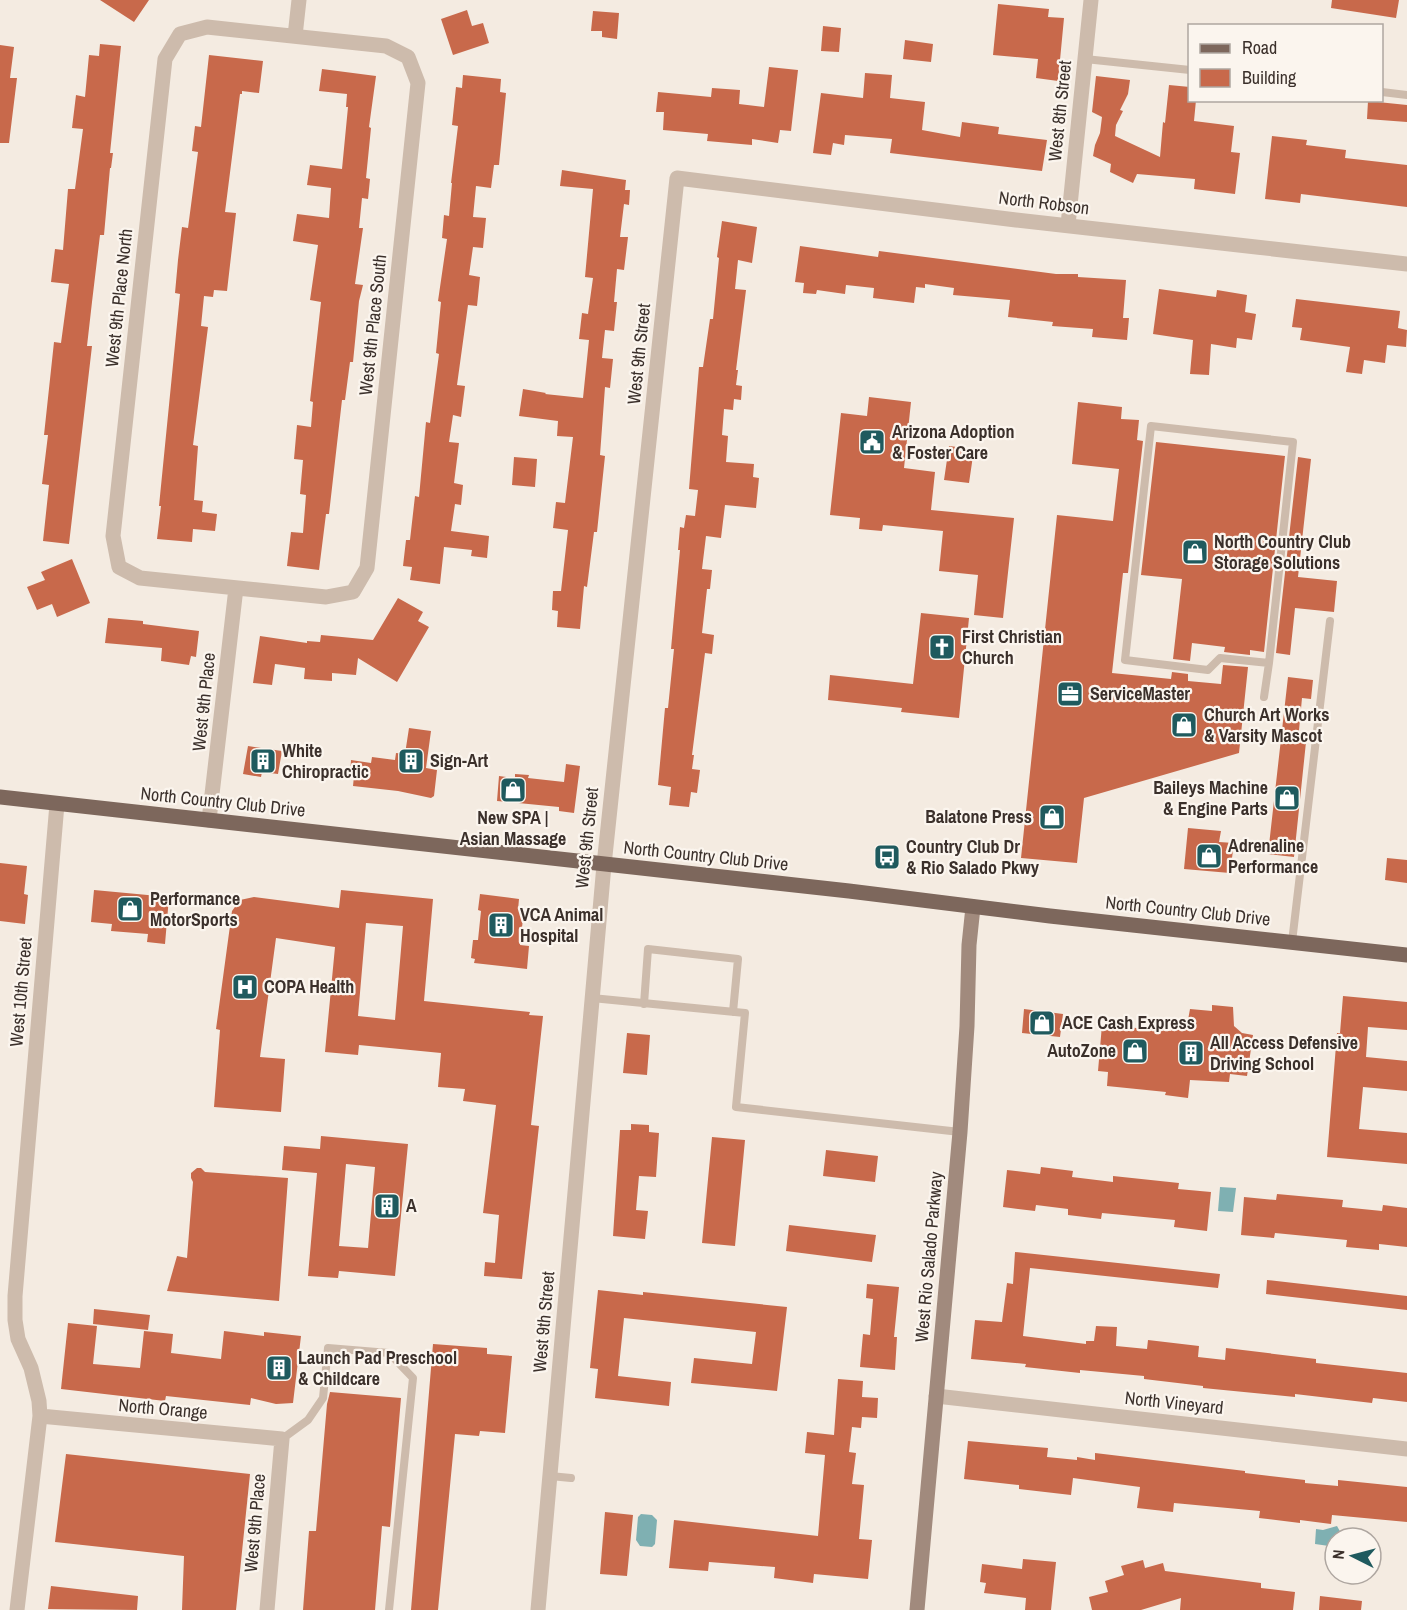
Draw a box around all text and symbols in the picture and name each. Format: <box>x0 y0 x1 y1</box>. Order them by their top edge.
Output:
legend <box>1188 24 1383 102</box>
text: Road <box>1242 35 1277 60</box>
street label: West 8th Street <box>1042 59 1077 163</box>
text: Building <box>1242 65 1297 90</box>
street label: North Robson <box>997 185 1091 220</box>
street label: West 9th Place North <box>99 227 138 368</box>
street label: West 9th Place South <box>353 253 392 397</box>
street label: West 9th Street <box>621 302 656 406</box>
place label: Arizona Adoption & Foster Care <box>892 419 1014 465</box>
public building icon: Arizona Adoption & Foster Care <box>857 427 887 457</box>
place label: North Country Club Storage Solutions <box>1214 529 1351 575</box>
shop icon: North Country Club Storage Solutions <box>1180 537 1210 567</box>
place label: First Christian Church <box>962 624 1062 670</box>
church icon: First Christian Church <box>927 632 957 662</box>
street label: West 9th Place <box>186 651 221 752</box>
office icon: ServiceMaster <box>1055 679 1085 709</box>
place label: ServiceMaster <box>1090 681 1190 706</box>
place label: Church Art Works & Varsity Mascot <box>1204 702 1330 748</box>
shop icon: Church Art Works & Varsity Mascot <box>1169 710 1199 740</box>
place label: White Chiropractic <box>282 738 369 784</box>
building icon: White Chiropractic <box>248 746 278 776</box>
building icon: Sign-Art <box>396 746 426 776</box>
place label: Sign-Art <box>430 748 488 773</box>
shop icon: New SPA | Asian Massage <box>498 775 528 805</box>
place label: Baileys Machine & Engine Parts <box>1153 775 1268 821</box>
street label: North Country Club Drive <box>139 780 307 823</box>
shop icon: Baileys Machine & Engine Parts <box>1272 783 1302 813</box>
street label: West 9th Street <box>569 786 604 890</box>
shop icon: Balatone Press <box>1037 802 1067 832</box>
place label: Balatone Press <box>925 804 1032 829</box>
place label: New SPA | Asian Massage <box>460 805 566 851</box>
place label: Adrenaline Performance <box>1228 833 1318 879</box>
street label: North Country Club Drive <box>622 834 790 877</box>
place label: Country Club Dr & Rio Salado Pkwy <box>906 834 1040 880</box>
shop icon: Adrenaline Performance <box>1194 841 1224 871</box>
bus stop icon: Country Club Dr & Rio Salado Pkwy <box>872 842 902 872</box>
place label: Performance MotorSports <box>150 886 240 932</box>
street label: North Country Club Drive <box>1104 889 1272 932</box>
shop icon: Performance MotorSports <box>115 894 145 924</box>
place label: VCA Animal Hospital <box>520 902 603 948</box>
building icon: VCA Animal Hospital <box>486 910 516 940</box>
street label: West 10th Street <box>3 936 38 1048</box>
hospital icon: COPA Health <box>230 972 260 1002</box>
place label: COPA Health <box>264 974 354 999</box>
shop icon: ACE Cash Express <box>1027 1008 1057 1038</box>
place label: ACE Cash Express <box>1062 1010 1195 1035</box>
place label: All Access Defensive Driving School <box>1210 1030 1358 1076</box>
shop icon: AutoZone <box>1120 1036 1150 1066</box>
place label: AutoZone <box>1047 1038 1116 1063</box>
building icon: All Access Defensive Driving School <box>1176 1038 1206 1068</box>
street label: West Rio Salado Parkway <box>909 1170 948 1343</box>
building icon: A <box>372 1191 402 1221</box>
place label: A <box>406 1193 417 1218</box>
street label: West 9th Street <box>527 1270 560 1374</box>
place label: Launch Pad Preschool & Childcare <box>298 1345 457 1391</box>
building icon: Launch Pad Preschool & Childcare <box>264 1353 294 1383</box>
street label: North Vineyard <box>1124 1385 1225 1420</box>
street label: North Orange <box>117 1392 209 1425</box>
street label: West 9th Place <box>238 1473 271 1573</box>
north arrow <box>1323 1526 1383 1586</box>
text: N <box>1327 1549 1350 1560</box>

